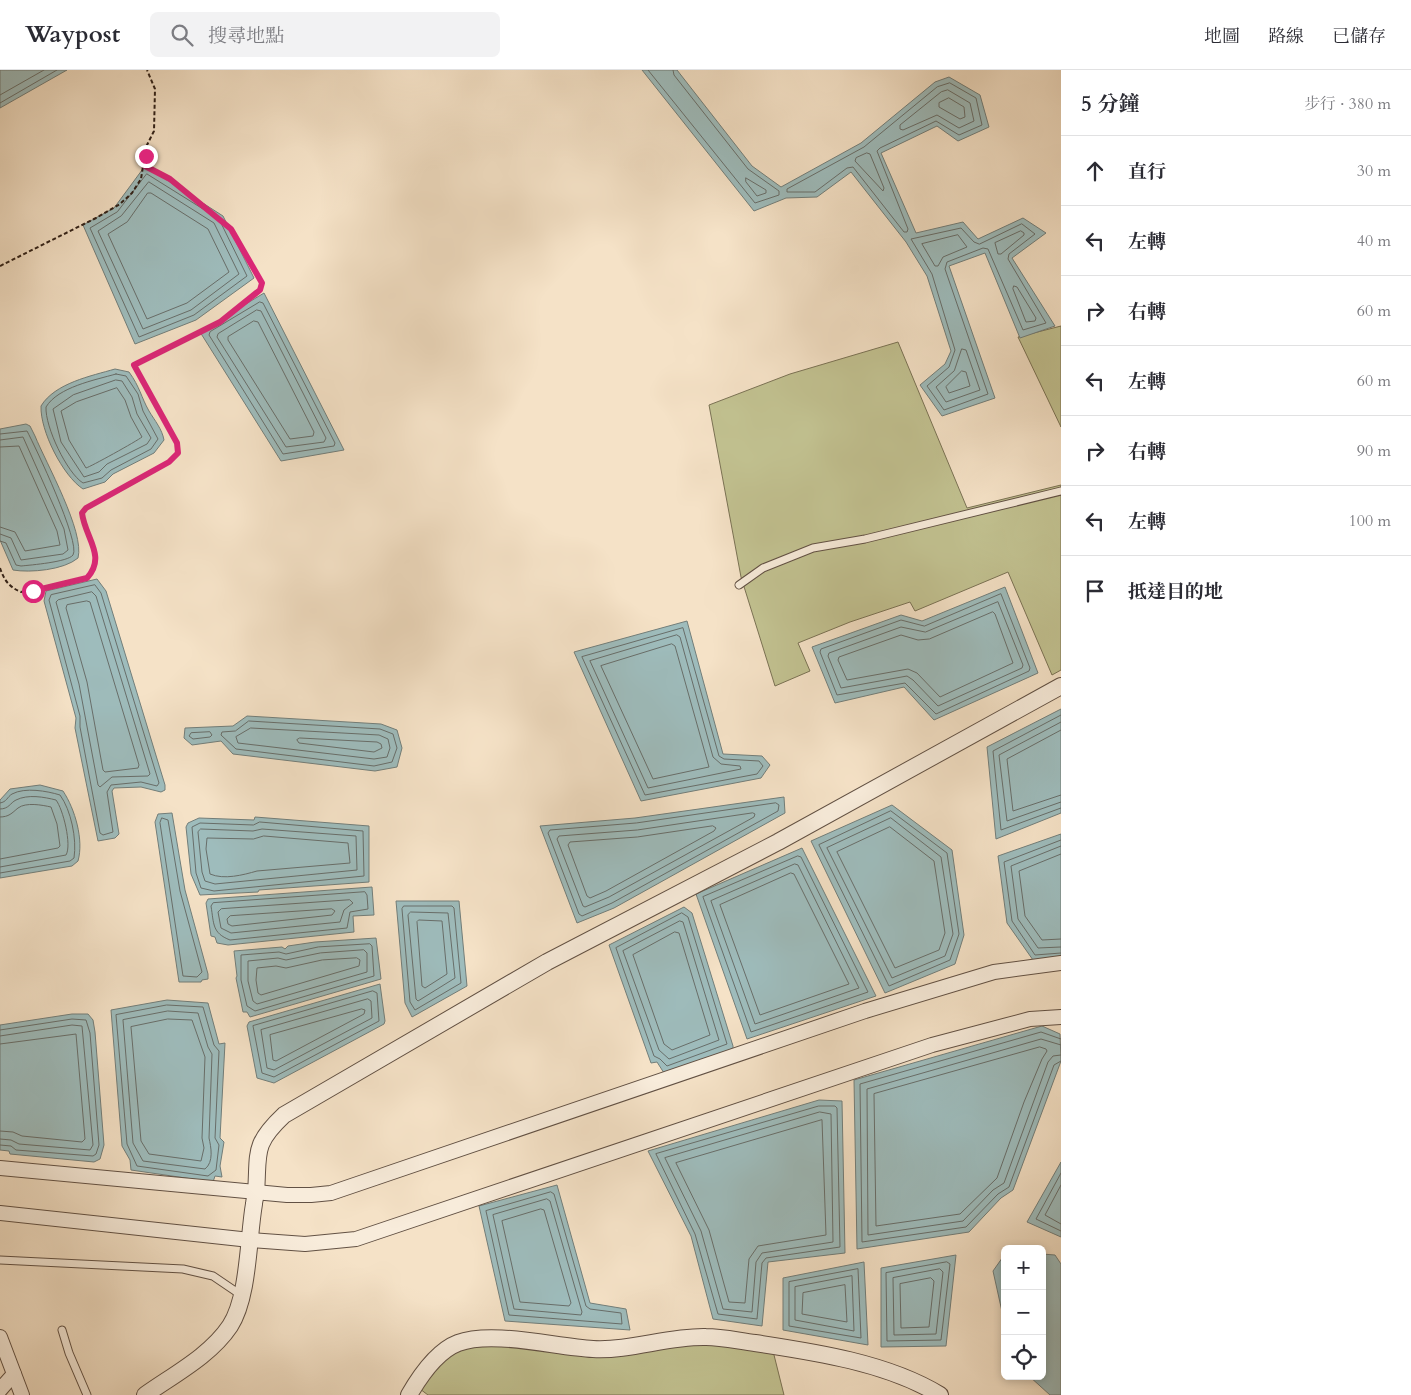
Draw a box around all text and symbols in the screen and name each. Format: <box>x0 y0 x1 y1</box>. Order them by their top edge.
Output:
search box <box>150 12 500 57</box>
text: Waypost <box>25 18 120 51</box>
icon: search <box>168 21 196 49</box>
text: 搜尋地點 <box>208 23 284 49</box>
text: 地圖 <box>1204 24 1240 49</box>
text: 路線 <box>1268 24 1304 49</box>
text: 已儲存 <box>1332 24 1386 49</box>
text: 5 分鐘 <box>1081 90 1139 119</box>
text: 步行 · 380 m <box>1304 93 1391 115</box>
route end <box>135 145 158 168</box>
icon: ahead <box>1081 157 1109 185</box>
text: 直行 <box>1128 159 1166 185</box>
text: 30 m <box>1357 160 1391 182</box>
icon: left <box>1081 227 1109 255</box>
text: 左轉 <box>1128 229 1166 255</box>
text: 40 m <box>1357 230 1391 252</box>
icon: right <box>1081 297 1109 325</box>
text: 右轉 <box>1128 299 1166 325</box>
text: 60 m <box>1357 300 1391 322</box>
icon: left <box>1081 367 1109 395</box>
text: 左轉 <box>1128 369 1166 395</box>
text: 60 m <box>1357 370 1391 392</box>
icon: right <box>1081 437 1109 465</box>
text: 右轉 <box>1128 439 1166 465</box>
text: 90 m <box>1357 440 1391 462</box>
icon: left <box>1081 507 1109 535</box>
text: 左轉 <box>1128 509 1166 535</box>
text: 100 m <box>1349 510 1391 532</box>
icon: arrive <box>1081 577 1109 605</box>
text: 抵達目的地 <box>1128 579 1223 605</box>
route start <box>22 580 45 603</box>
map controls <box>1001 1245 1046 1380</box>
button: + <box>1001 1245 1046 1290</box>
button: − <box>1001 1290 1046 1335</box>
button: locate <box>1001 1335 1046 1380</box>

